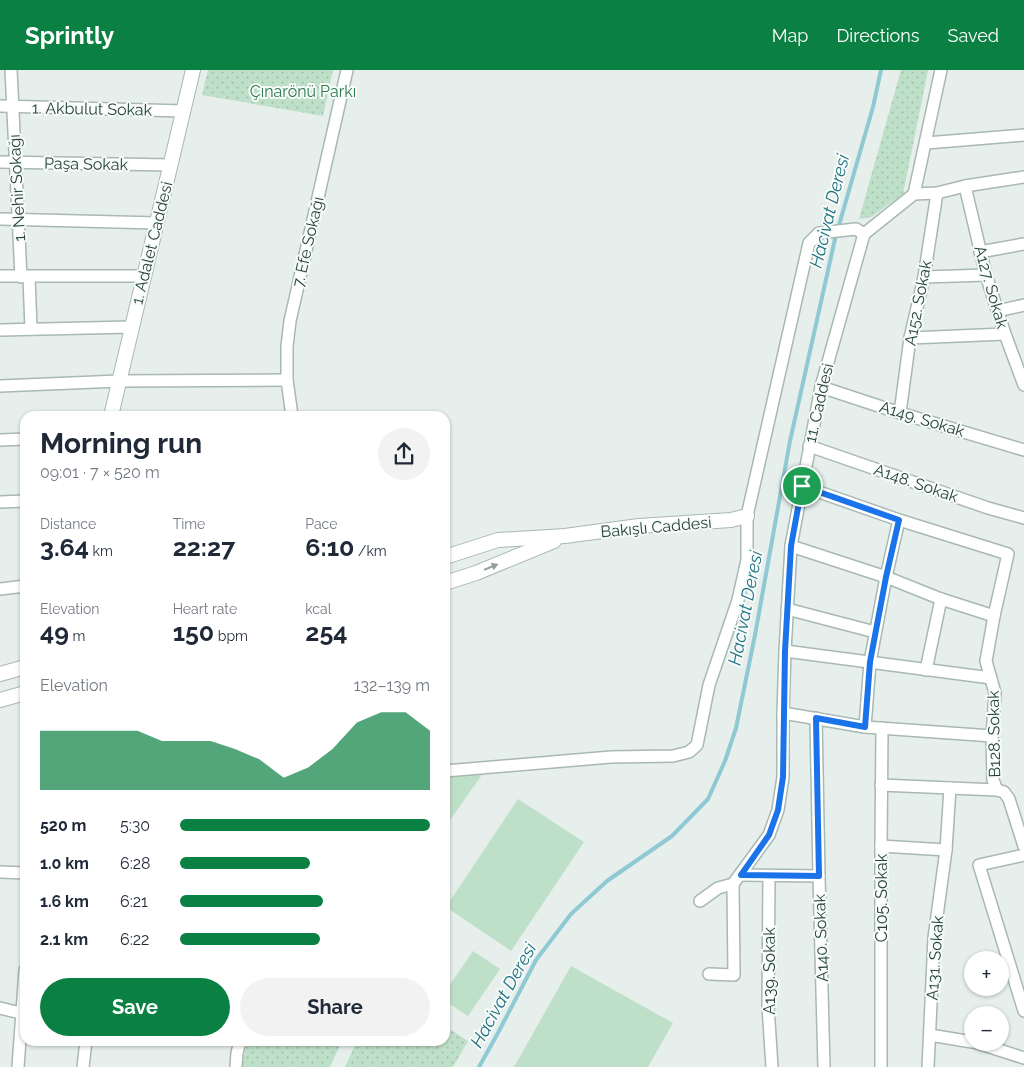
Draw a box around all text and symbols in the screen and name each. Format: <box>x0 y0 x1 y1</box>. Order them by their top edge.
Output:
text: Sprintly <box>25 21 114 50</box>
text: Map <box>772 25 808 46</box>
text: Directions <box>836 25 920 46</box>
text: Saved <box>948 25 999 46</box>
park label: Çınarönü Parkı <box>250 82 356 101</box>
street label: 1. Akbulut Sokak <box>32 98 153 120</box>
street label: 1. Nehir Sokağı <box>5 134 29 242</box>
water label: Hacivat Deresi <box>805 151 854 270</box>
street label: Paşa Sokak <box>44 154 129 174</box>
street label: 1. Adalet Caddesi <box>128 180 176 306</box>
street label: 7. Efe Sokağı <box>288 195 328 289</box>
street label: A127. Sokak <box>970 243 1012 331</box>
street label: A152. Sokak <box>900 258 936 347</box>
street label: 11. Caddesi <box>801 361 837 445</box>
street label: A149. Sokak <box>877 397 967 441</box>
text: Morning run <box>40 427 202 460</box>
button: share <box>378 428 430 480</box>
street label: A148. Sokak <box>871 460 961 506</box>
text: 09:01 · 7 × 520 m <box>40 463 160 482</box>
pin <box>781 465 823 507</box>
icon: arrive <box>788 472 816 500</box>
street label: Bakışlı Caddesi <box>600 513 712 541</box>
text: Distance <box>40 516 96 532</box>
text: Time <box>173 516 205 532</box>
text: Pace <box>305 516 337 532</box>
text: 3.64 <box>40 532 89 562</box>
text: 22:27 <box>173 532 235 562</box>
text: 6:10 <box>305 532 354 562</box>
text: km <box>89 543 113 559</box>
text: /km <box>354 543 387 559</box>
water label: Hacivat Deresi <box>724 548 767 667</box>
one-way arrow <box>484 562 498 570</box>
text: Elevation <box>40 601 99 617</box>
text: Heart rate <box>173 601 237 617</box>
text: kcal <box>305 601 332 617</box>
text: 49 <box>40 617 69 647</box>
text: 150 <box>173 617 214 647</box>
text: 254 <box>305 617 348 647</box>
text: m <box>69 628 85 644</box>
text: bpm <box>214 628 248 644</box>
text: Elevation <box>40 676 108 695</box>
text: 132–139 m <box>354 676 430 695</box>
street label: B128. Sokak <box>984 690 1004 778</box>
text: 520 m <box>40 816 86 835</box>
text: 5:30 <box>120 816 150 835</box>
street label: C105. Sokak <box>872 853 891 942</box>
text: 1.0 km <box>40 854 89 873</box>
text: 6:28 <box>120 854 150 873</box>
text: 1.6 km <box>40 892 89 911</box>
text: 6:21 <box>120 892 148 911</box>
street label: A140. Sokak <box>810 893 832 982</box>
street label: A131. Sokak <box>923 914 947 1001</box>
street label: A139. Sokak <box>760 927 779 1015</box>
text: 2.1 km <box>40 930 88 949</box>
text: 6:22 <box>120 930 149 949</box>
water label: Hacivat Deresi <box>466 938 541 1051</box>
map controls <box>964 951 1009 1051</box>
button: + <box>964 951 1009 996</box>
button: Save <box>40 978 230 1036</box>
button: Share <box>240 978 430 1036</box>
button: − <box>964 1006 1009 1051</box>

